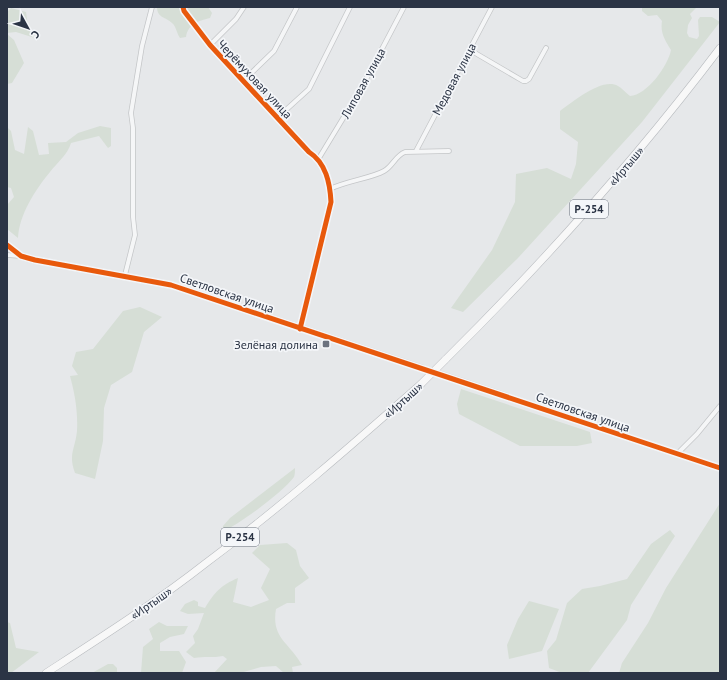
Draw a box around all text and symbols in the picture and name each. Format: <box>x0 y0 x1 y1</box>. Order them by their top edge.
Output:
north arrow <box>8 8 48 48</box>
text: С <box>28 28 43 41</box>
street label: Черёмуховая улица <box>214 36 296 122</box>
street label: Медовая улица <box>429 40 479 118</box>
street label: Липовая улица <box>337 45 389 122</box>
street label: «Иртыш» <box>605 143 647 189</box>
road number: Р-254 <box>570 200 608 218</box>
street label: Светловская улица <box>178 270 276 316</box>
place label: Зелёная долина <box>234 337 318 352</box>
marker: Зелёная долина <box>321 339 331 349</box>
street label: «Иртыш» <box>380 378 426 421</box>
street label: Светловская улица <box>534 389 632 435</box>
road number: Р-254 <box>221 528 259 546</box>
street label: «Иртыш» <box>127 583 175 623</box>

